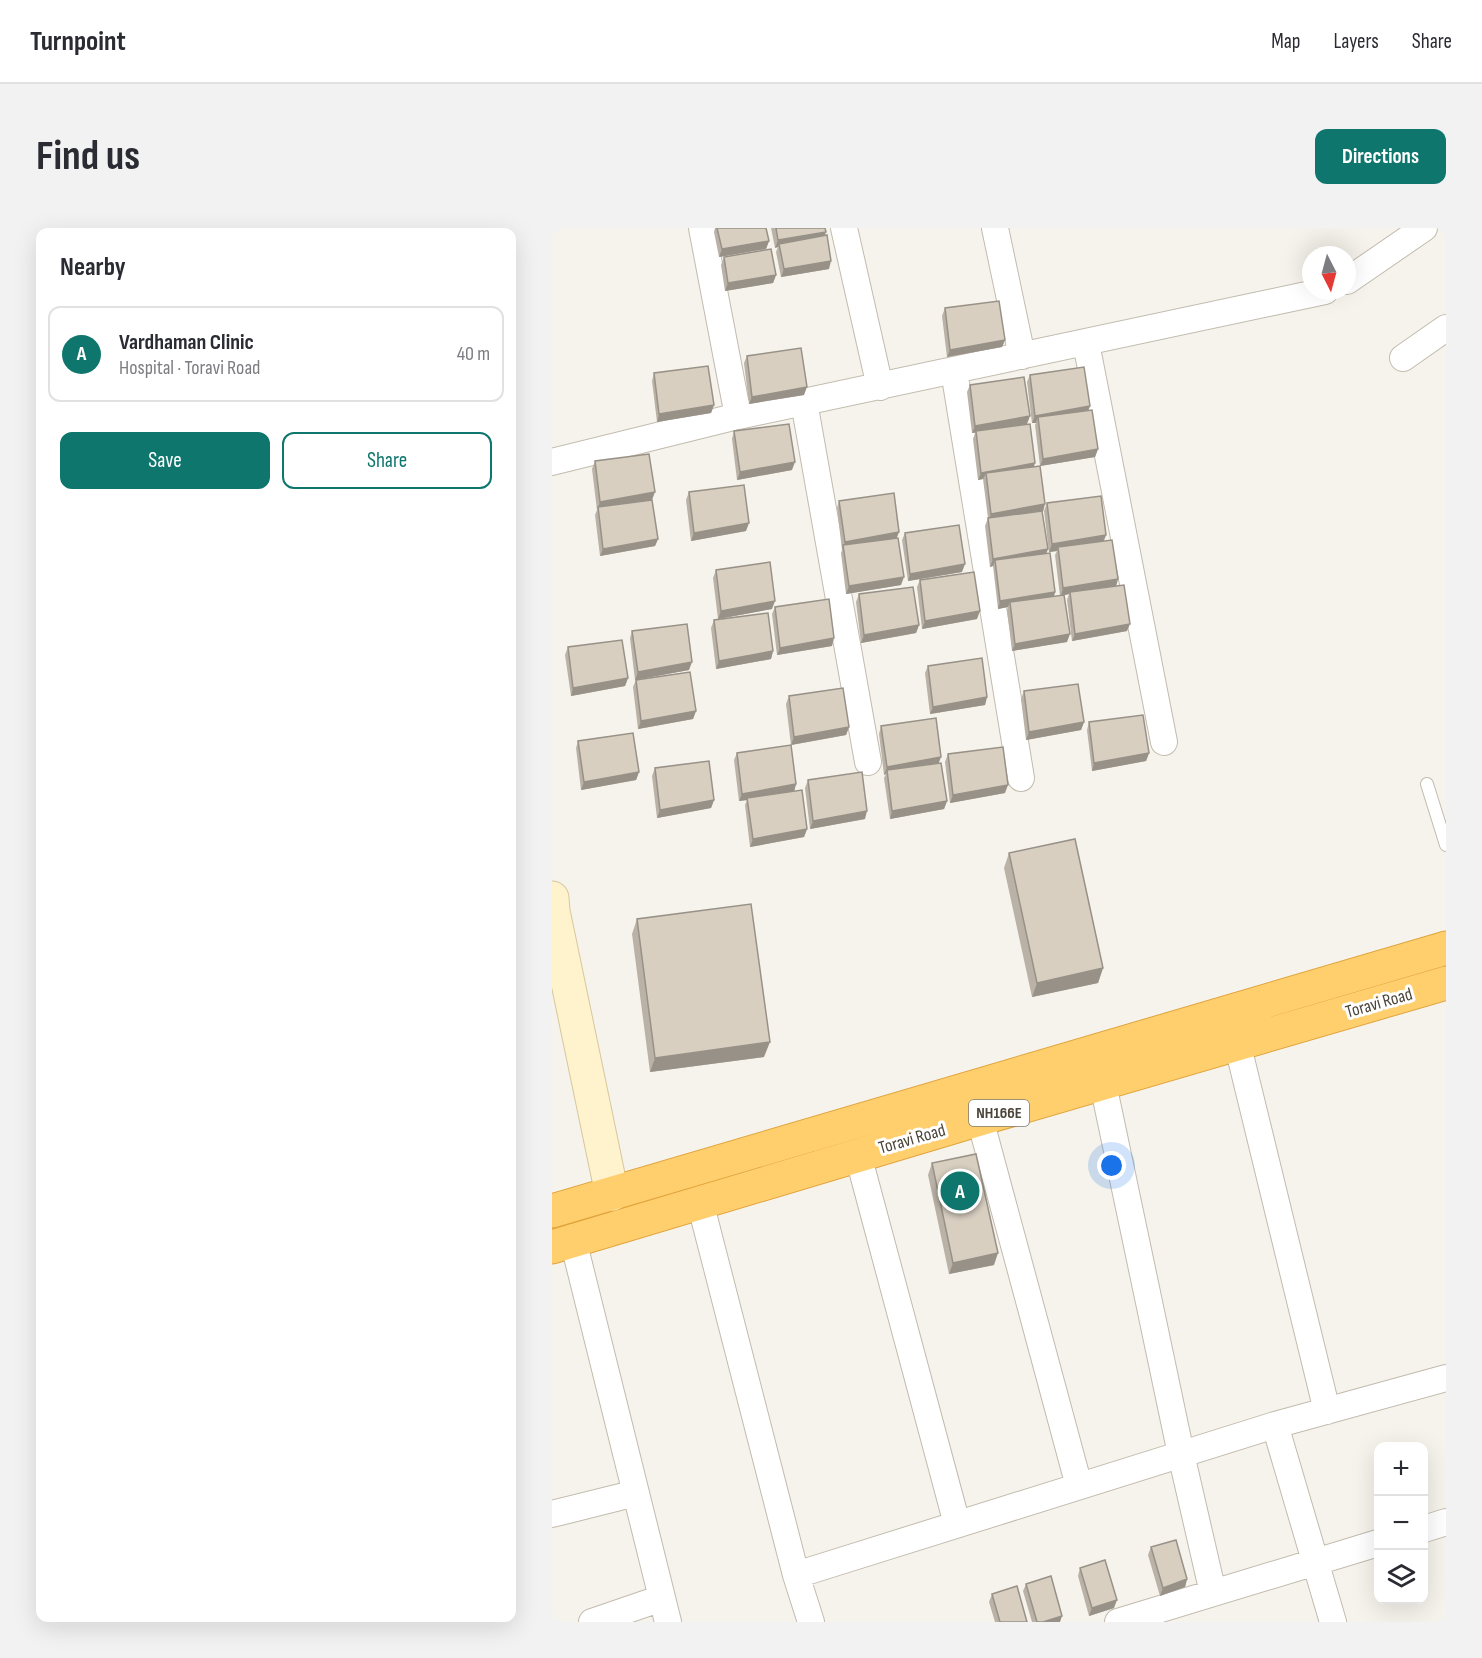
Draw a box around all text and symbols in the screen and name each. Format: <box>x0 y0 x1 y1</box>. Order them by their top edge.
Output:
text: Turnpoint <box>30 25 126 58</box>
text: Map <box>1271 29 1300 54</box>
text: Layers <box>1333 29 1379 54</box>
text: Share <box>1412 29 1452 54</box>
button: Directions <box>1315 129 1446 184</box>
text: Find us <box>36 131 140 182</box>
north arrow <box>1302 246 1356 300</box>
text: Nearby <box>60 252 126 283</box>
text: Vardhaman Clinic <box>119 329 254 356</box>
text: A <box>77 342 86 366</box>
text: 40 m <box>457 342 490 366</box>
text: Hospital · Toravi Road <box>119 356 260 380</box>
button: Save <box>60 432 270 489</box>
button: Share <box>282 432 492 489</box>
street label: Toravi Road <box>1343 983 1415 1023</box>
road number: NH166E <box>969 1100 1029 1126</box>
street label: Toravi Road <box>876 1119 948 1159</box>
your location <box>1097 1151 1126 1180</box>
pin: A <box>940 1168 980 1214</box>
map controls <box>1374 1442 1428 1604</box>
button: + <box>1374 1442 1428 1496</box>
button: − <box>1374 1496 1428 1550</box>
button: layers <box>1374 1550 1428 1604</box>

